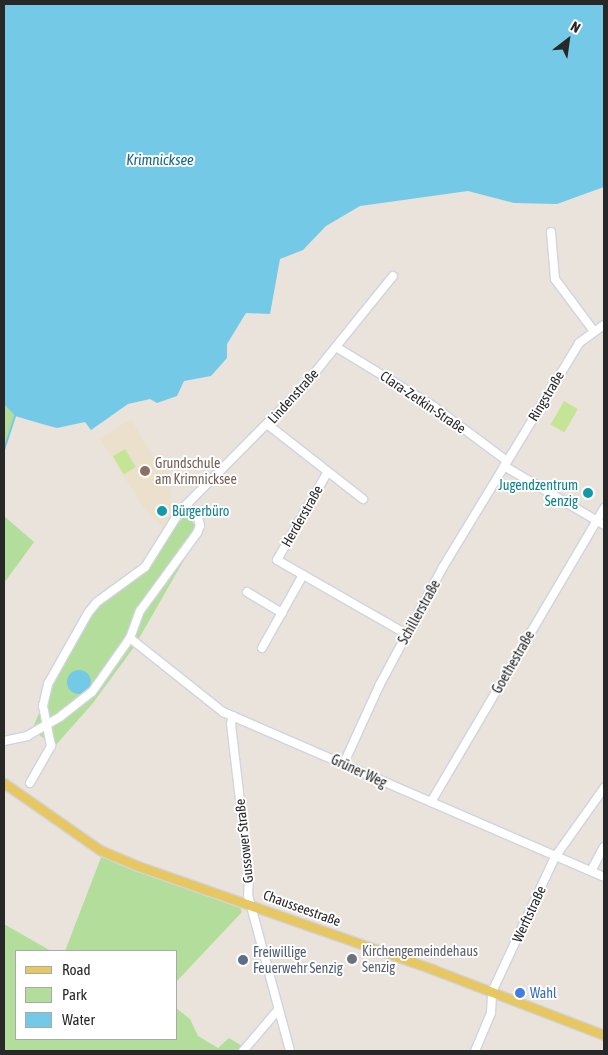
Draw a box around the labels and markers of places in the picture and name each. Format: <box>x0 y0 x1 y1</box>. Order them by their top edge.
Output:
place label: Grundschule am Krimnicksee <box>155 455 237 488</box>
marker: Grundschule am Krimnicksee <box>139 465 151 477</box>
place label: Jugendzentrum Senzig <box>498 477 578 510</box>
marker: Jugendzentrum Senzig <box>582 487 594 499</box>
place label: Bürgerbüro <box>172 503 229 519</box>
marker: Bürgerbüro <box>156 505 168 517</box>
place label: Kirchengemeindehaus Senzig <box>362 943 478 976</box>
place label: Freiwillige Feuerwehr Senzig <box>253 944 343 976</box>
marker: Kirchengemeindehaus Senzig <box>346 953 358 965</box>
marker: Freiwillige Feuerwehr Senzig <box>237 954 249 966</box>
place label: Wahl <box>530 985 557 1001</box>
marker: Wahl <box>514 987 526 999</box>

